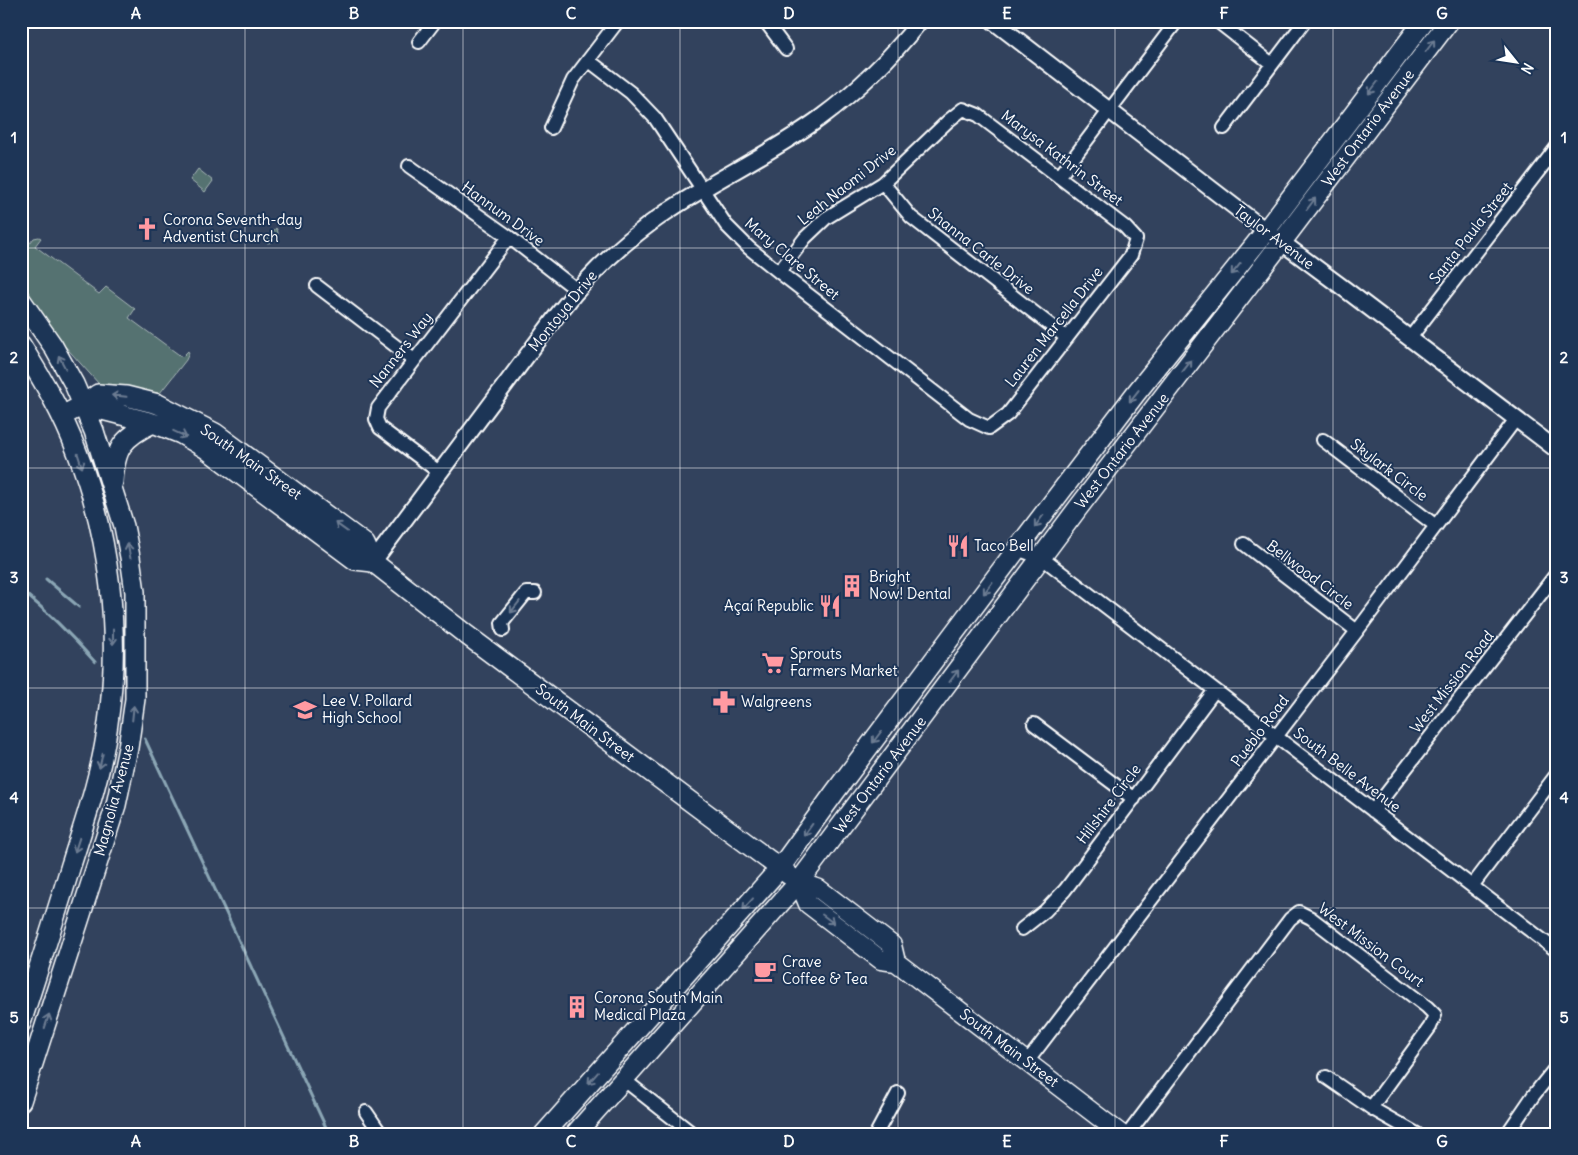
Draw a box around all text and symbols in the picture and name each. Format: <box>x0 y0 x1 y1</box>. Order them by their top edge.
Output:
text: A <box>131 3 141 23</box>
text: B <box>349 3 360 23</box>
text: C <box>566 3 577 23</box>
text: D <box>783 3 795 23</box>
text: E <box>1002 3 1012 23</box>
text: F <box>1219 3 1229 23</box>
text: G <box>1436 3 1448 23</box>
north arrow <box>1490 38 1540 88</box>
one-way arrow <box>1425 39 1435 53</box>
text: N <box>1517 60 1537 77</box>
street label: West Ontario Avenue <box>1317 65 1418 190</box>
one-way arrow <box>1368 81 1379 94</box>
street label: Marysa Kathrin Street <box>998 106 1127 210</box>
text: 1 <box>11 127 17 147</box>
text: 1 <box>1561 127 1567 147</box>
street label: Leah Naomi Drive <box>794 140 900 229</box>
street label: Hannum Drive <box>458 177 548 250</box>
street label: Santa Paula Street <box>1425 178 1516 287</box>
one-way arrow <box>1306 197 1316 211</box>
street label: Taylor Avenue <box>1230 200 1318 273</box>
street label: Shanna Carle Drive <box>924 203 1038 298</box>
place label: Corona Seventh-day Adventist Church <box>163 210 303 246</box>
street label: Mary Clare Street <box>741 213 844 304</box>
church icon: Corona Seventh-day Adventist Church <box>134 216 160 242</box>
one-way arrow <box>1230 262 1241 275</box>
street label: Lauren Marcella Drive <box>1001 263 1107 391</box>
street label: Montoya Drive <box>524 266 601 355</box>
street label: Nanners Way <box>365 308 436 391</box>
text: 2 <box>10 347 19 367</box>
text: 2 <box>1560 347 1569 367</box>
one-way arrow <box>56 355 66 369</box>
one-way arrow <box>1182 360 1193 373</box>
street label: West Ontario Avenue <box>1070 389 1173 513</box>
one-way arrow <box>1129 389 1140 402</box>
one-way arrow <box>111 391 127 401</box>
street label: South Main Street <box>197 420 306 504</box>
one-way arrow <box>172 429 187 439</box>
street label: Skylark Circle <box>1347 434 1432 505</box>
one-way arrow <box>76 452 86 468</box>
one-way arrow <box>1033 514 1044 527</box>
one-way arrow <box>335 521 348 532</box>
restaurant icon: Taco Bell <box>945 533 971 559</box>
place label: Taco Bell <box>974 536 1034 555</box>
street label: Bellwood Circle <box>1263 536 1358 613</box>
one-way arrow <box>124 544 133 560</box>
text: 3 <box>9 567 19 587</box>
place label: Bright Now! Dental <box>869 567 951 603</box>
text: 3 <box>1559 567 1569 587</box>
building icon: Bright Now! Dental <box>839 573 865 599</box>
one-way arrow <box>983 581 993 595</box>
restaurant icon: Açaí Republic <box>817 593 843 619</box>
place label: Açaí Republic <box>724 596 814 615</box>
one-way arrow <box>509 600 520 613</box>
street label: West Mission Road <box>1406 626 1498 737</box>
one-way arrow <box>108 629 118 645</box>
place label: Sprouts Farmers Market <box>790 644 898 680</box>
supermarket icon: Sprouts Farmers Market <box>760 650 786 676</box>
one-way arrow <box>948 670 959 683</box>
street label: South Main Street <box>532 679 639 766</box>
pharmacy icon: Walgreens <box>711 689 737 715</box>
place label: Lee V. Pollard High School <box>322 691 412 727</box>
street label: Pueblo Road <box>1227 691 1293 770</box>
place label: Walgreens <box>741 692 812 711</box>
school or university icon: Lee V. Pollard High School <box>292 697 318 723</box>
one-way arrow <box>129 706 138 722</box>
street label: West Ontario Avenue <box>829 712 930 837</box>
street label: South Belle Avenue <box>1290 723 1405 816</box>
one-way arrow <box>872 730 882 744</box>
street label: Magnolia Avenue <box>89 742 138 858</box>
one-way arrow <box>96 752 105 768</box>
street label: Hillshire Circle <box>1072 760 1145 847</box>
text: 4 <box>9 787 19 807</box>
text: 4 <box>1559 787 1569 807</box>
one-way arrow <box>803 823 813 837</box>
one-way arrow <box>72 837 82 853</box>
one-way arrow <box>742 898 754 911</box>
street label: West Mission Court <box>1315 899 1428 991</box>
one-way arrow <box>821 914 835 924</box>
place label: Crave Coffee & Tea <box>782 952 868 988</box>
cafe icon: Crave Coffee & Tea <box>752 958 778 984</box>
place label: Corona South Main Medical Plaza <box>594 988 723 1024</box>
building icon: Corona South Main Medical Plaza <box>564 994 590 1020</box>
street label: South Main Street <box>956 1004 1063 1091</box>
text: 5 <box>9 1007 19 1027</box>
text: 5 <box>1559 1007 1569 1027</box>
one-way arrow <box>43 1014 52 1029</box>
one-way arrow <box>587 1071 599 1084</box>
text: A <box>131 1131 141 1151</box>
text: B <box>349 1131 360 1151</box>
text: C <box>566 1131 577 1151</box>
text: D <box>783 1131 795 1151</box>
text: E <box>1002 1131 1012 1151</box>
text: F <box>1219 1131 1229 1151</box>
text: G <box>1436 1131 1448 1151</box>

